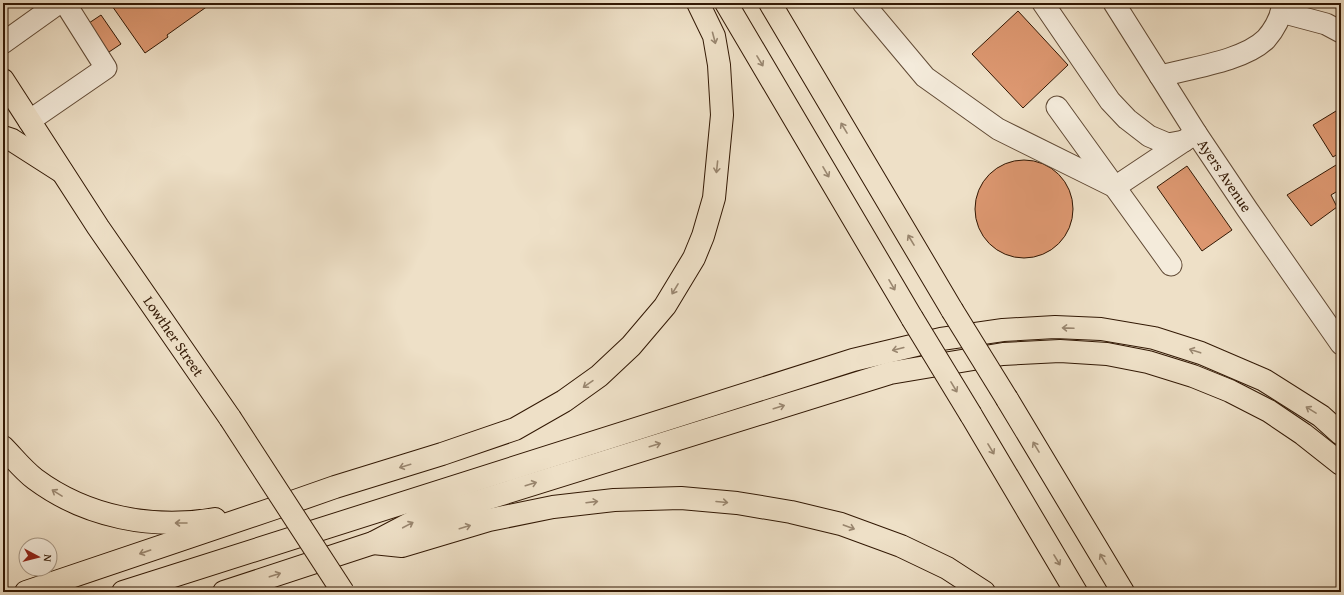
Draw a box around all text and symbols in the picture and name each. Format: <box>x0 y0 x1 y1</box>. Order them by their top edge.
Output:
one-way arrow <box>711 32 718 45</box>
one-way arrow <box>756 55 764 67</box>
one-way arrow <box>840 123 848 135</box>
street label: Ayers Avenue <box>1193 135 1257 216</box>
one-way arrow <box>713 160 721 173</box>
one-way arrow <box>822 166 830 177</box>
one-way arrow <box>906 234 914 246</box>
one-way arrow <box>888 278 896 290</box>
one-way arrow <box>671 283 679 295</box>
street label: Lowther Street <box>139 292 210 381</box>
one-way arrow <box>1062 324 1075 332</box>
one-way arrow <box>892 346 905 354</box>
one-way arrow <box>1189 347 1201 355</box>
one-way arrow <box>583 380 594 388</box>
one-way arrow <box>950 381 958 393</box>
one-way arrow <box>773 403 786 410</box>
one-way arrow <box>1306 406 1317 414</box>
one-way arrow <box>649 441 661 449</box>
one-way arrow <box>1031 441 1039 453</box>
one-way arrow <box>987 443 995 455</box>
one-way arrow <box>399 462 411 470</box>
one-way arrow <box>525 480 537 488</box>
one-way arrow <box>51 488 63 496</box>
one-way arrow <box>586 498 599 506</box>
one-way arrow <box>715 498 728 505</box>
one-way arrow <box>175 519 188 527</box>
one-way arrow <box>401 521 413 528</box>
one-way arrow <box>458 523 471 530</box>
one-way arrow <box>843 524 856 531</box>
north arrow <box>18 537 58 577</box>
one-way arrow <box>140 549 152 557</box>
one-way arrow <box>1098 553 1106 565</box>
text: N <box>39 554 56 563</box>
one-way arrow <box>1054 554 1062 566</box>
one-way arrow <box>268 571 280 579</box>

